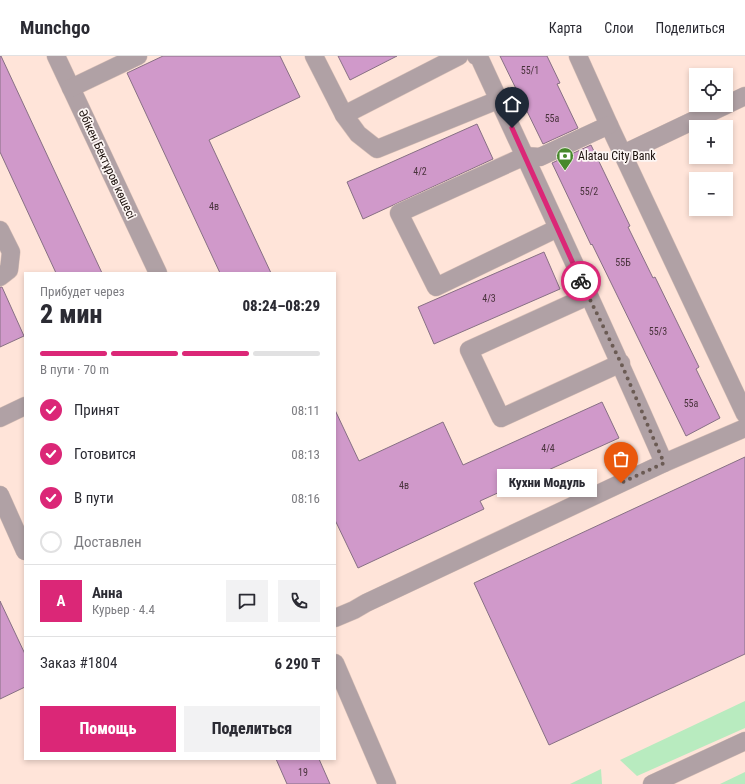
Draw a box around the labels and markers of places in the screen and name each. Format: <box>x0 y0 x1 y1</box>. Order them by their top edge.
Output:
pin <box>495 87 529 128</box>
bank icon: Alatau City Bank <box>555 146 575 171</box>
place label: Alatau City Bank <box>578 149 656 163</box>
pin <box>604 442 638 483</box>
callout: Кухни Модуль <box>497 469 597 497</box>

